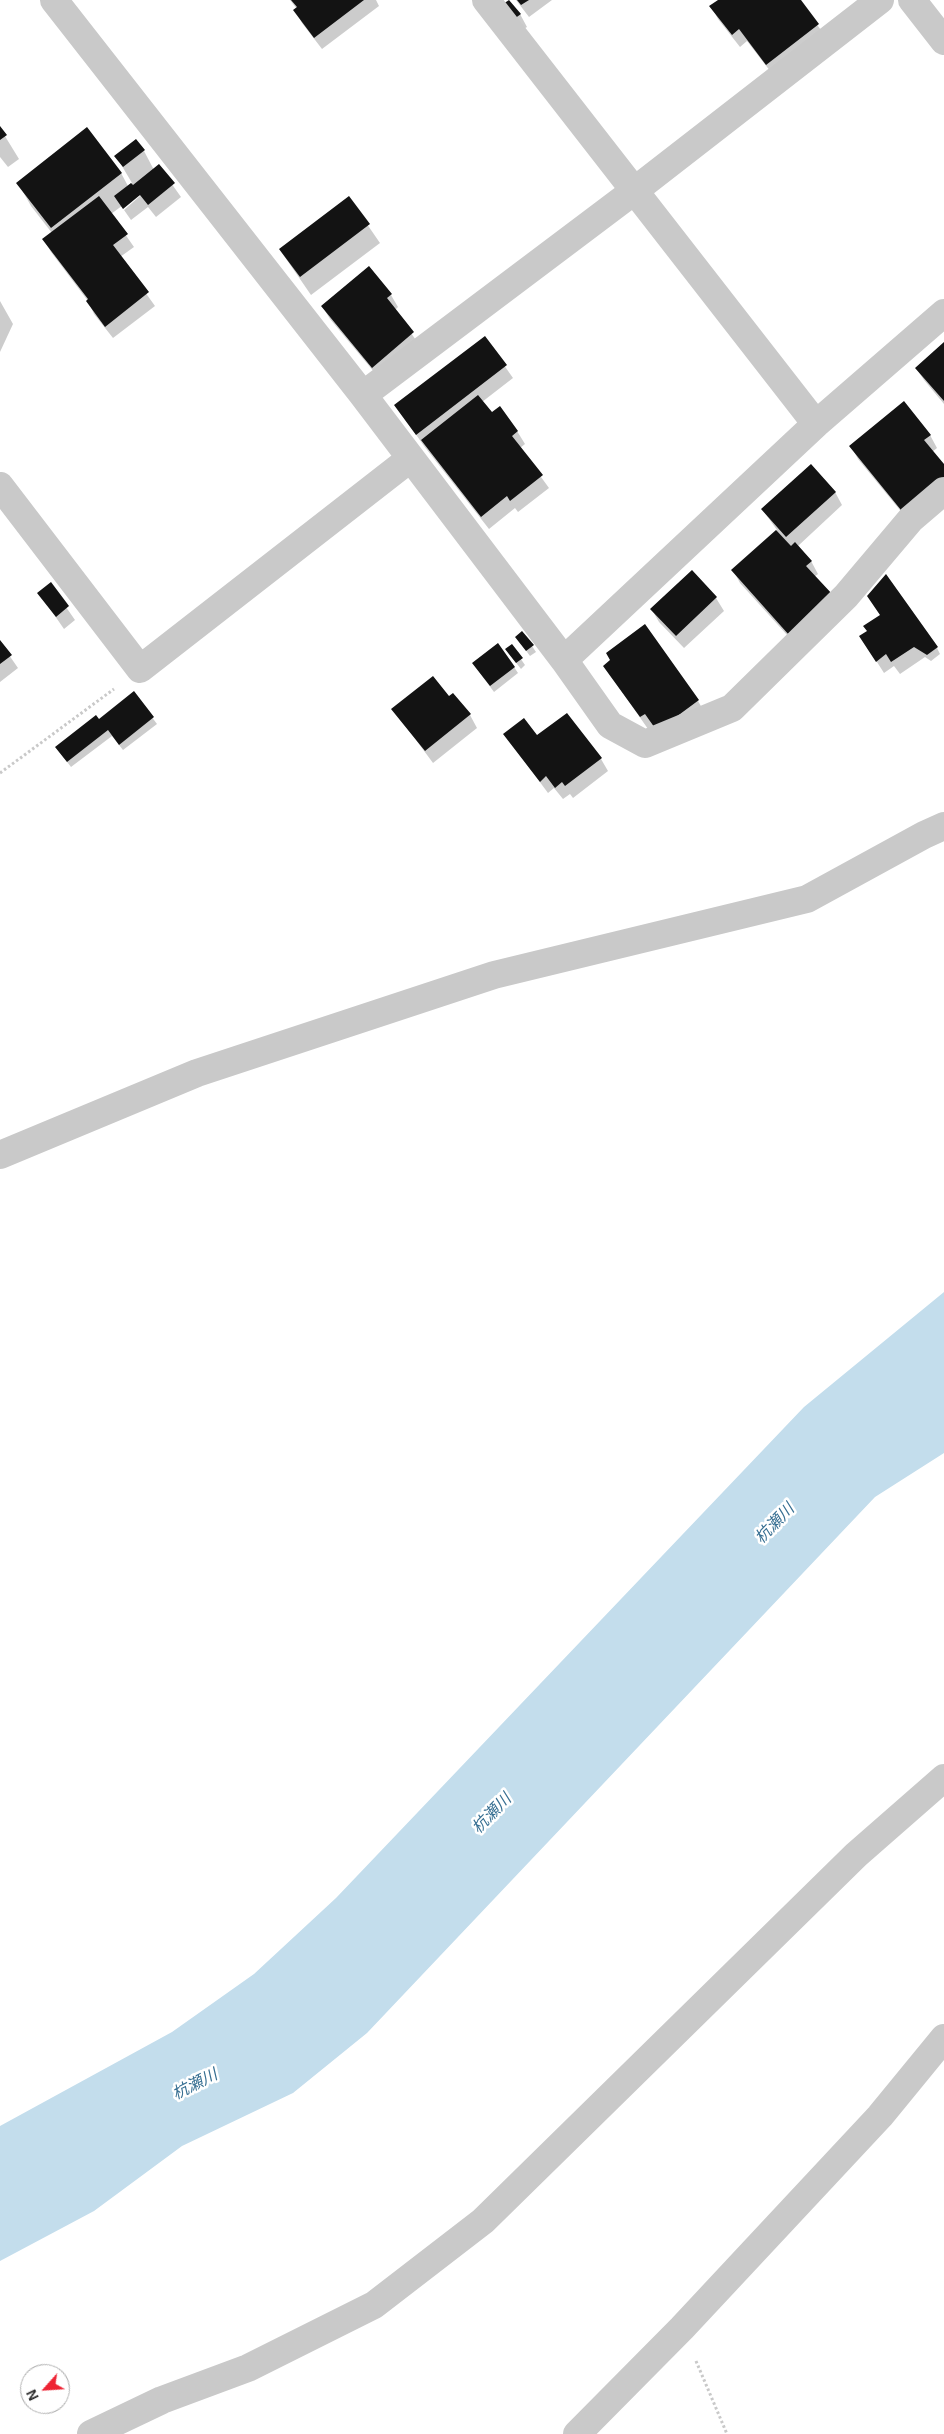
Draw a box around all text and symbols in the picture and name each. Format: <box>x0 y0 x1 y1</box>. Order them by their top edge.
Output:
water label: 杭瀬川 <box>751 1500 799 1548</box>
water label: 杭瀬川 <box>468 1790 516 1838</box>
water label: 杭瀬川 <box>169 2066 221 2104</box>
north arrow <box>20 2364 70 2414</box>
text: N <box>23 2387 42 2403</box>

